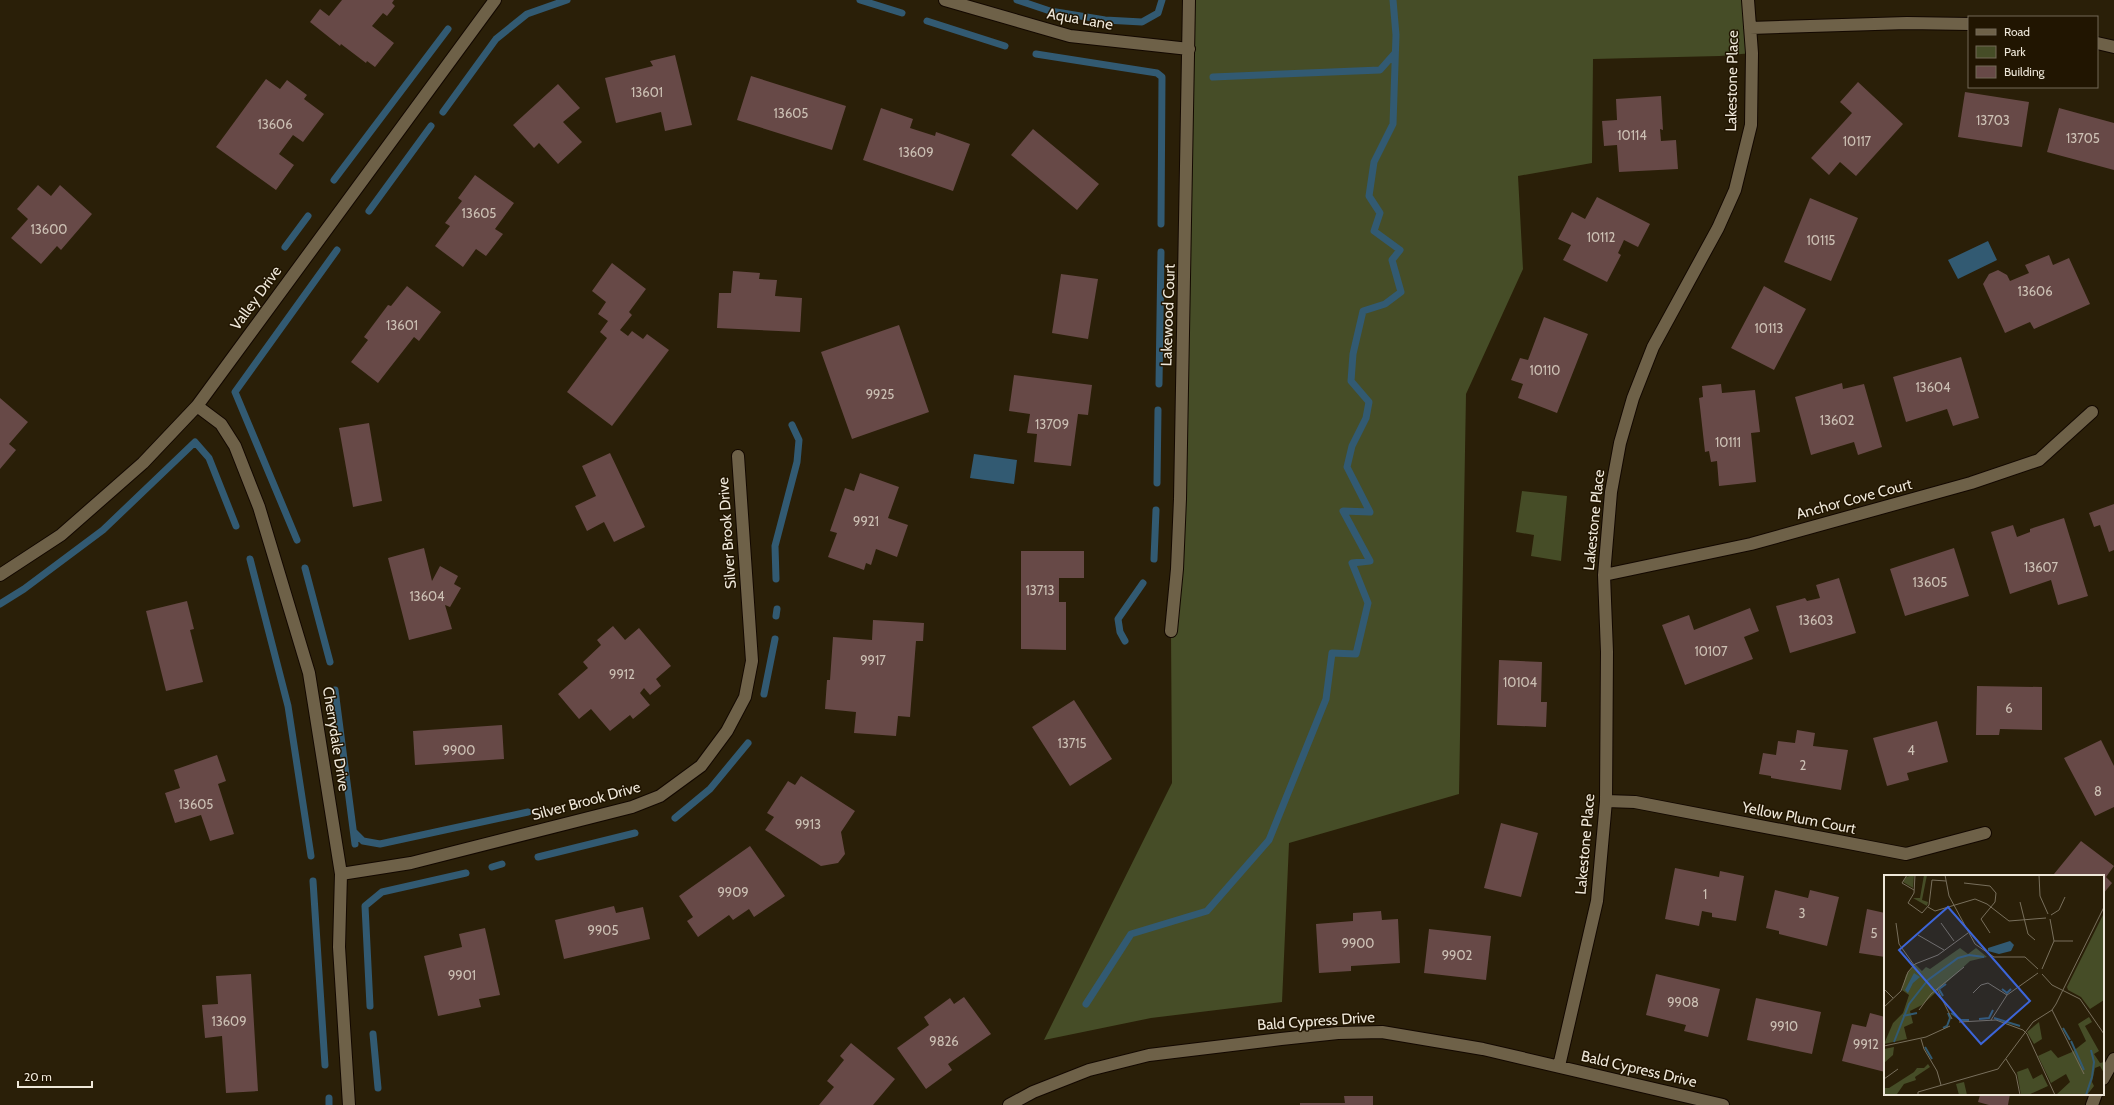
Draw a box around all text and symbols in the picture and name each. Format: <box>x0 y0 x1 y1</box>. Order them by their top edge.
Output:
street label: Aqua Lane <box>1046 4 1115 34</box>
legend <box>1968 16 2098 88</box>
text: Road <box>2004 24 2030 39</box>
street label: Lakestone Place <box>1722 30 1742 132</box>
text: Park <box>2004 44 2026 59</box>
text: Building <box>2004 64 2046 79</box>
house number: 13601 <box>631 84 663 100</box>
house number: 13605 <box>774 105 808 121</box>
house number: 13703 <box>1976 112 2010 128</box>
house number: 13606 <box>257 116 293 132</box>
house number: 10114 <box>1617 127 1647 143</box>
house number: 13705 <box>2066 130 2100 146</box>
house number: 10117 <box>1843 133 1872 149</box>
house number: 13609 <box>898 144 934 160</box>
house number: 13605 <box>462 205 496 221</box>
house number: 13600 <box>31 221 67 237</box>
house number: 10112 <box>1587 229 1615 245</box>
house number: 10115 <box>1807 232 1835 248</box>
street label: Valley Drive <box>227 262 285 334</box>
street label: Lakewood Court <box>1157 263 1179 367</box>
house number: 13606 <box>2017 283 2053 299</box>
house number: 13601 <box>386 317 418 333</box>
house number: 10113 <box>1755 320 1783 336</box>
house number: 10110 <box>1530 362 1560 378</box>
house number: 13604 <box>1915 379 1951 395</box>
house number: 9925 <box>866 386 894 402</box>
house number: 13602 <box>1820 412 1854 428</box>
house number: 13709 <box>1035 416 1069 432</box>
house number: 10111 <box>1715 434 1741 450</box>
street label: Lakestone Place <box>1580 468 1608 571</box>
street label: Anchor Cove Court <box>1794 475 1914 523</box>
street label: Silver Brook Drive <box>714 476 740 589</box>
house number: 9921 <box>853 513 879 529</box>
house number: 13607 <box>2024 559 2059 575</box>
house number: 13605 <box>1913 574 1947 590</box>
house number: 13713 <box>1025 582 1055 598</box>
house number: 13604 <box>409 588 445 604</box>
house number: 13603 <box>1799 612 1833 628</box>
house number: 10107 <box>1694 643 1728 659</box>
house number: 9917 <box>860 652 886 668</box>
house number: 9912 <box>609 666 635 682</box>
house number: 10104 <box>1503 674 1538 690</box>
street label: Cherrydale Drive <box>319 685 353 793</box>
house number: 6 <box>2005 700 2013 716</box>
house number: 13715 <box>1057 735 1087 751</box>
house number: 9900 <box>443 742 475 758</box>
house number: 4 <box>1907 742 1915 758</box>
house number: 2 <box>1800 757 1807 773</box>
street label: Silver Brook Drive <box>530 778 643 824</box>
house number: 8 <box>2094 783 2102 799</box>
street label: Lakestone Place <box>1572 792 1598 895</box>
house number: 13605 <box>179 796 213 812</box>
street label: Yellow Plum Court <box>1740 798 1858 838</box>
house number: 9913 <box>795 816 821 832</box>
inset map <box>1884 875 2104 1095</box>
house number: 9909 <box>717 884 749 900</box>
house number: 1 <box>1703 886 1707 902</box>
house number: 3 <box>1798 905 1806 921</box>
house number: 9905 <box>588 922 618 938</box>
house number: 5 <box>1870 925 1878 941</box>
house number: 9900 <box>1342 935 1374 951</box>
house number: 9902 <box>1442 947 1473 963</box>
house number: 9901 <box>448 967 476 983</box>
house number: 9908 <box>1667 994 1699 1010</box>
street label: Bald Cypress Drive <box>1256 1008 1376 1034</box>
house number: 13609 <box>211 1013 247 1029</box>
house number: 9910 <box>1770 1018 1798 1034</box>
house number: 9826 <box>929 1033 959 1049</box>
house number: 9912 <box>1853 1036 1879 1052</box>
street label: Bald Cypress Drive <box>1579 1047 1699 1091</box>
scale bar <box>18 1063 92 1089</box>
text: 20 m <box>24 1069 52 1084</box>

